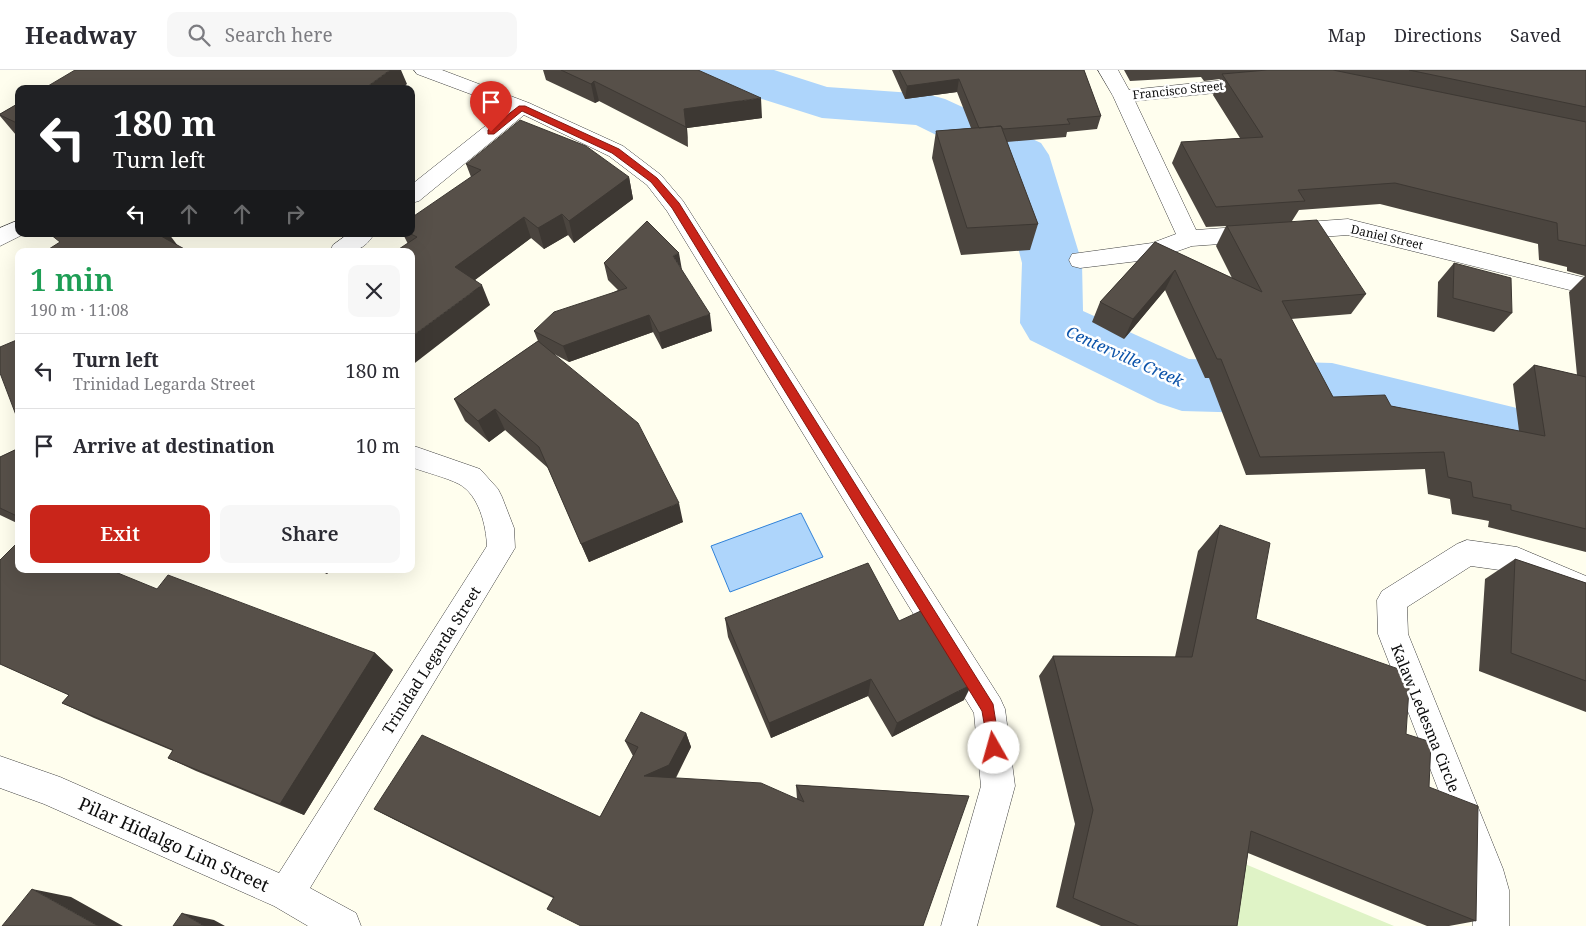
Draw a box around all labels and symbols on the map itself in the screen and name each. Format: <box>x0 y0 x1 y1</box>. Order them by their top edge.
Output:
street label: Francisco Street <box>1132 77 1224 103</box>
pin <box>470 81 512 132</box>
street label: Daniel Street <box>1349 220 1425 254</box>
water label: Centerville Creek <box>1063 320 1188 392</box>
street label: Trinidad Legarda Street <box>377 582 485 738</box>
street label: Kalaw Ledesma Circle <box>1387 641 1465 795</box>
position arrow <box>967 721 1019 773</box>
street label: Pilar Hidalgo Lim Street <box>75 791 273 897</box>

